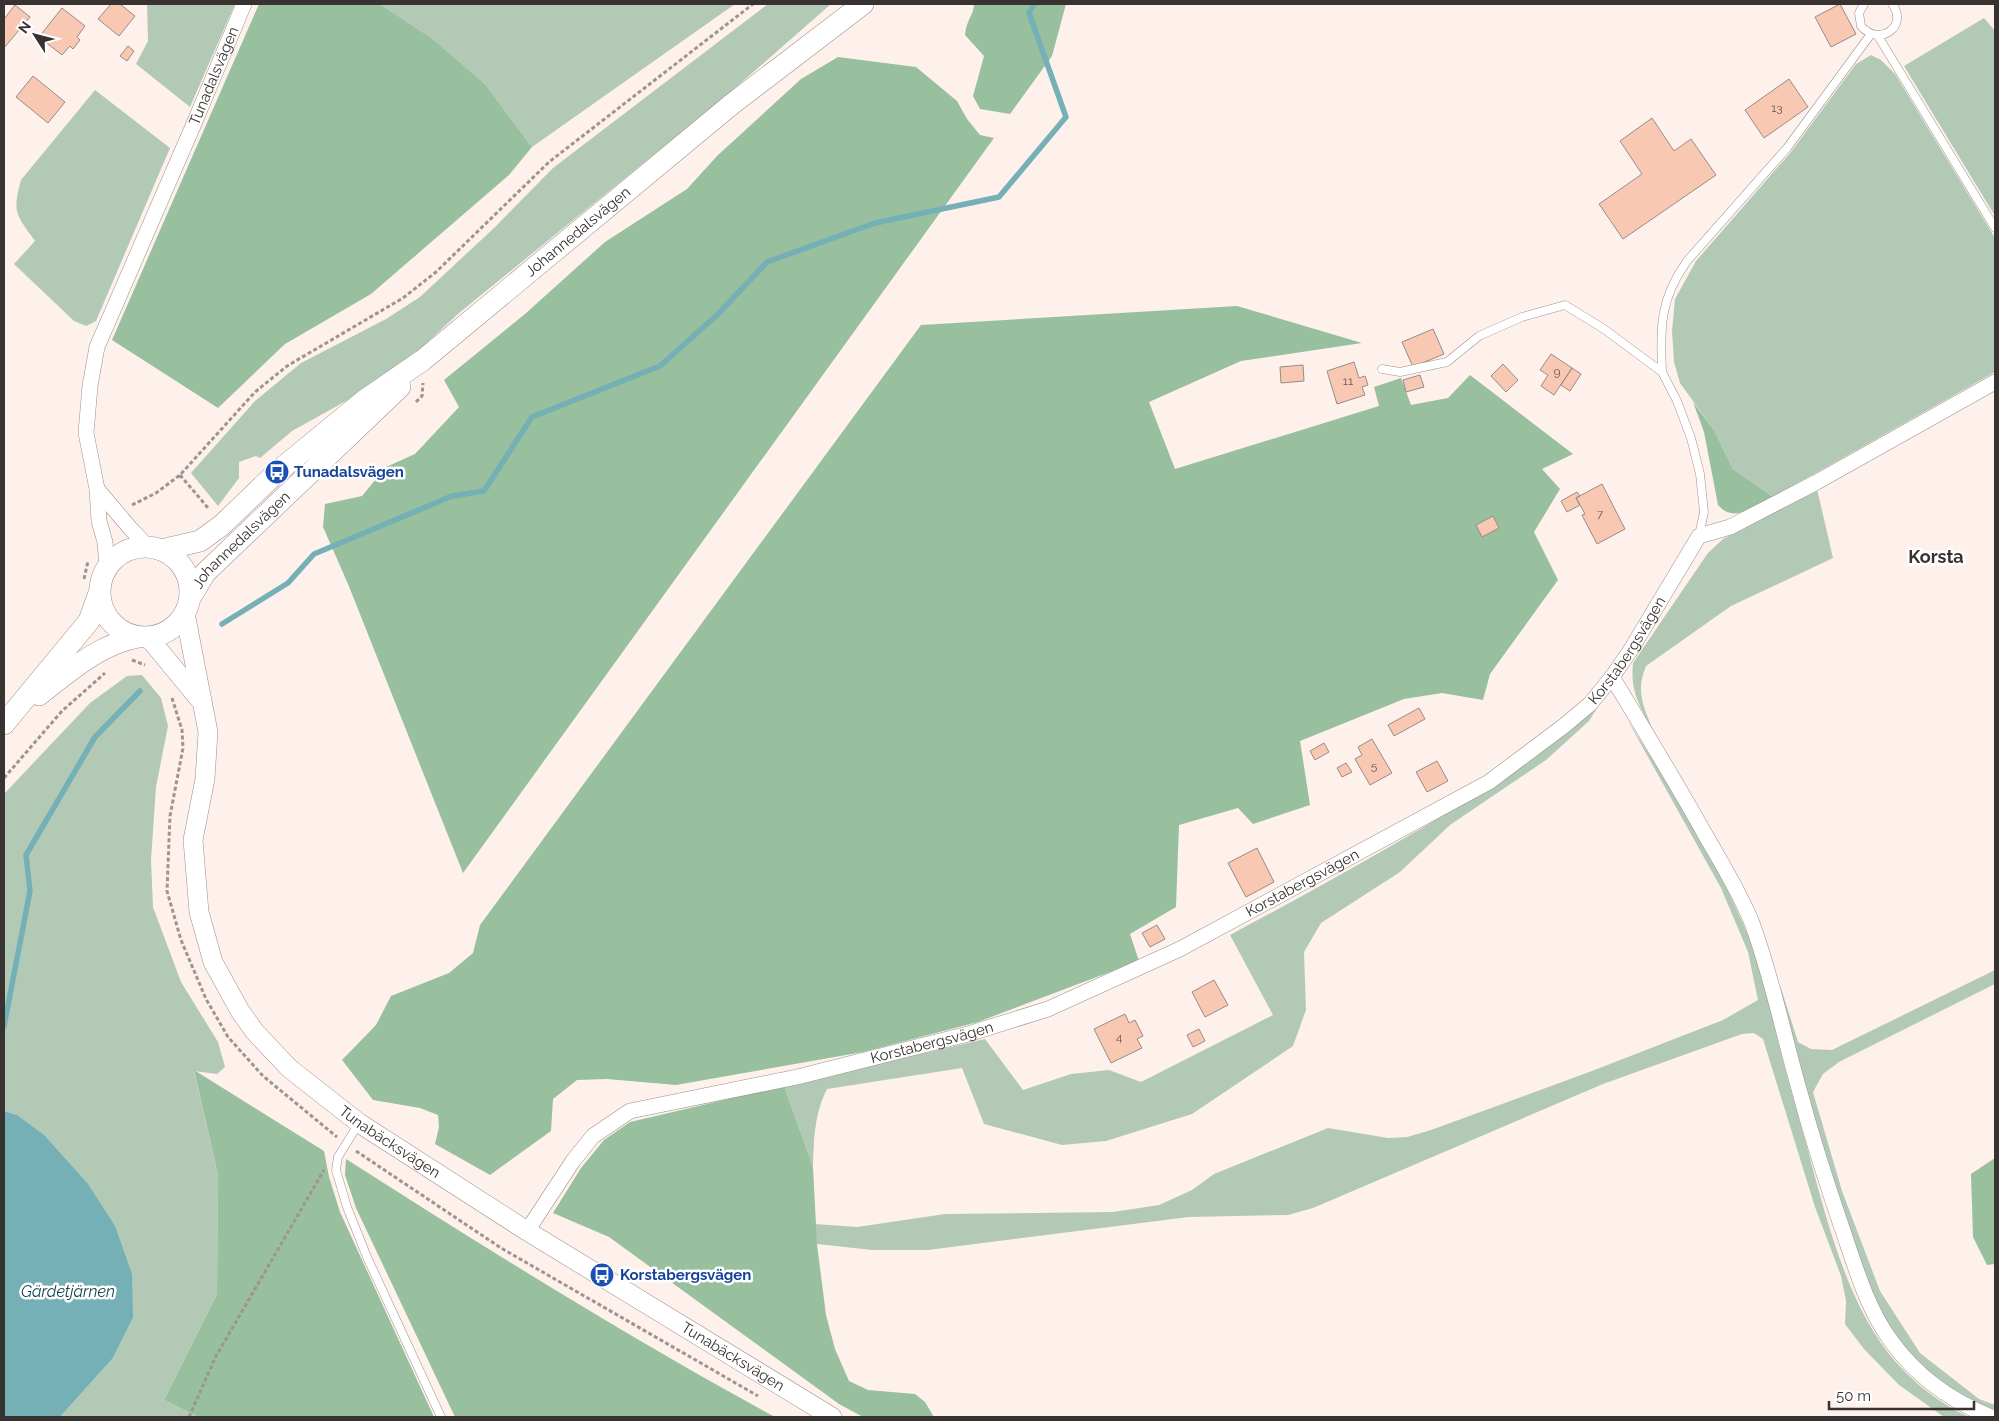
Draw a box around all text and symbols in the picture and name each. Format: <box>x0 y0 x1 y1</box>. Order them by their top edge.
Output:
north arrow <box>10 10 60 60</box>
text: N <box>15 18 34 36</box>
street label: Tunadalsvägen <box>185 24 243 128</box>
house number: 13 <box>1771 101 1783 115</box>
street label: Johannedalsvägen <box>522 183 634 280</box>
house number: 9 <box>1553 365 1561 379</box>
house number: 11 <box>1343 374 1353 388</box>
bus stop icon: Tunadalsvägen <box>264 459 290 485</box>
place label: Tunadalsvägen <box>294 463 404 481</box>
street label: Johannedalsvägen <box>189 488 294 592</box>
house number: 7 <box>1597 507 1604 521</box>
district label: Korsta <box>1908 546 1964 567</box>
street label: Korstabergsvägen <box>1584 593 1670 708</box>
house number: 5 <box>1371 759 1378 773</box>
street label: Korstabergsvägen <box>1242 845 1362 921</box>
street label: Korstabergsvägen <box>869 1018 995 1067</box>
house number: 4 <box>1116 1030 1123 1044</box>
street label: Tunabäcksvägen <box>336 1102 444 1182</box>
bus stop icon: Korstabergsvägen <box>589 1262 615 1288</box>
place label: Korstabergsvägen <box>620 1266 751 1284</box>
water label: Gärdetjärnen <box>21 1282 115 1301</box>
street label: Tunabäcksvägen <box>678 1318 788 1395</box>
scale bar <box>1829 1378 1974 1410</box>
text: 50 m <box>1836 1387 1871 1405</box>

